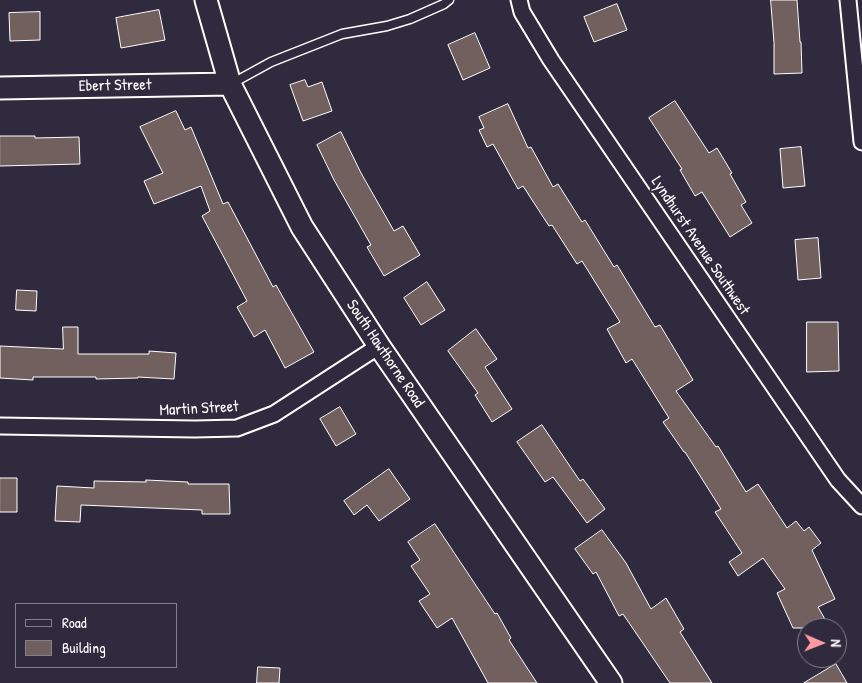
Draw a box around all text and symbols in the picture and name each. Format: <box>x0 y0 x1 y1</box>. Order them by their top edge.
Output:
street label: Ebert Street <box>79 76 151 96</box>
street label: Lyndhurst Avenue Southwest <box>646 173 754 319</box>
street label: South Hawthorne Road <box>342 297 428 411</box>
street label: Martin Street <box>159 397 239 421</box>
legend <box>15 603 178 668</box>
text: Road <box>62 612 87 633</box>
north arrow <box>797 618 847 668</box>
text: Building <box>62 637 106 658</box>
text: N <box>827 639 846 647</box>

